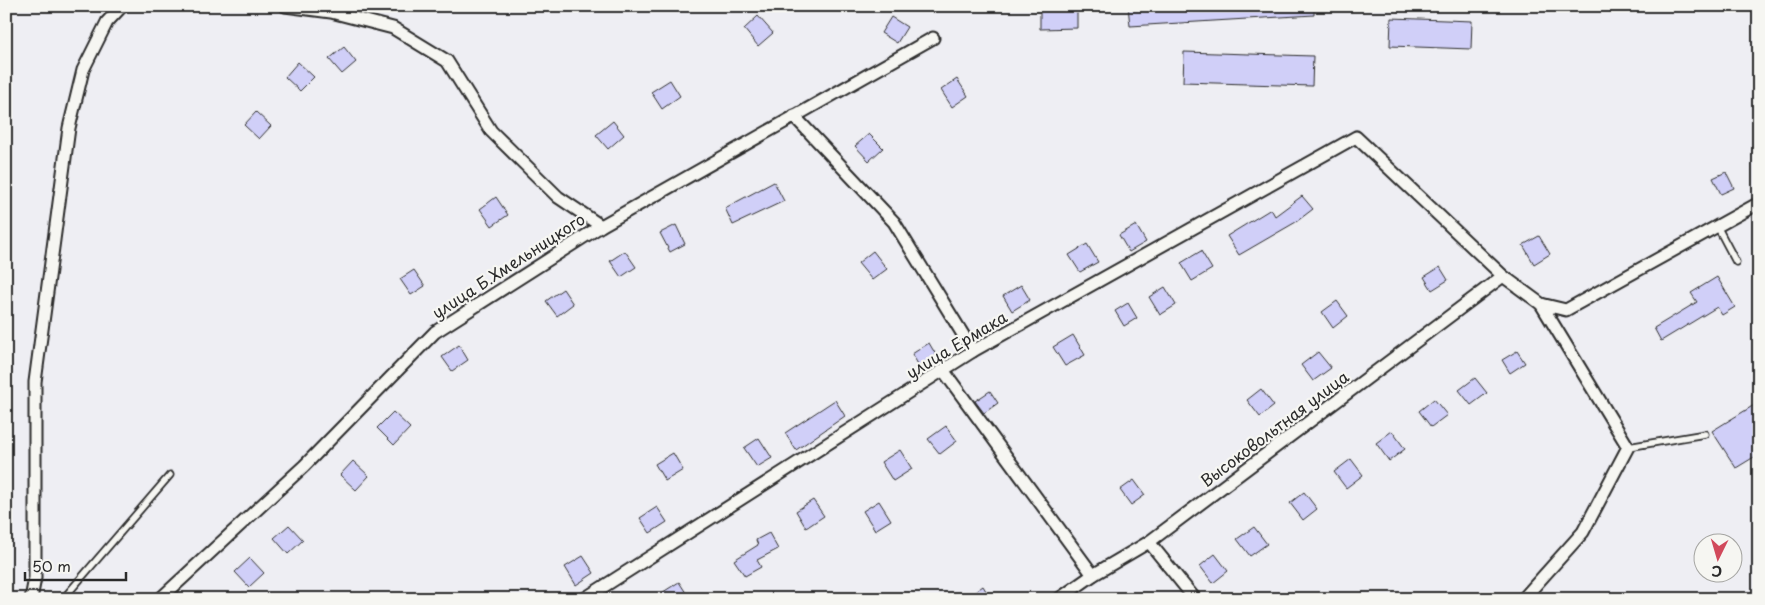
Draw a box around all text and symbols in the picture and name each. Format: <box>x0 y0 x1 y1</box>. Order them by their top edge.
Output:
street label: улица Б.Хмельницкого <box>427 206 589 324</box>
street label: улица Ермака <box>901 304 1011 384</box>
street label: Высоковольтная улица <box>1195 364 1353 492</box>
north arrow <box>1692 532 1742 582</box>
scale bar <box>25 550 126 582</box>
text: 50 m <box>32 554 71 577</box>
text: С <box>1711 561 1723 582</box>

